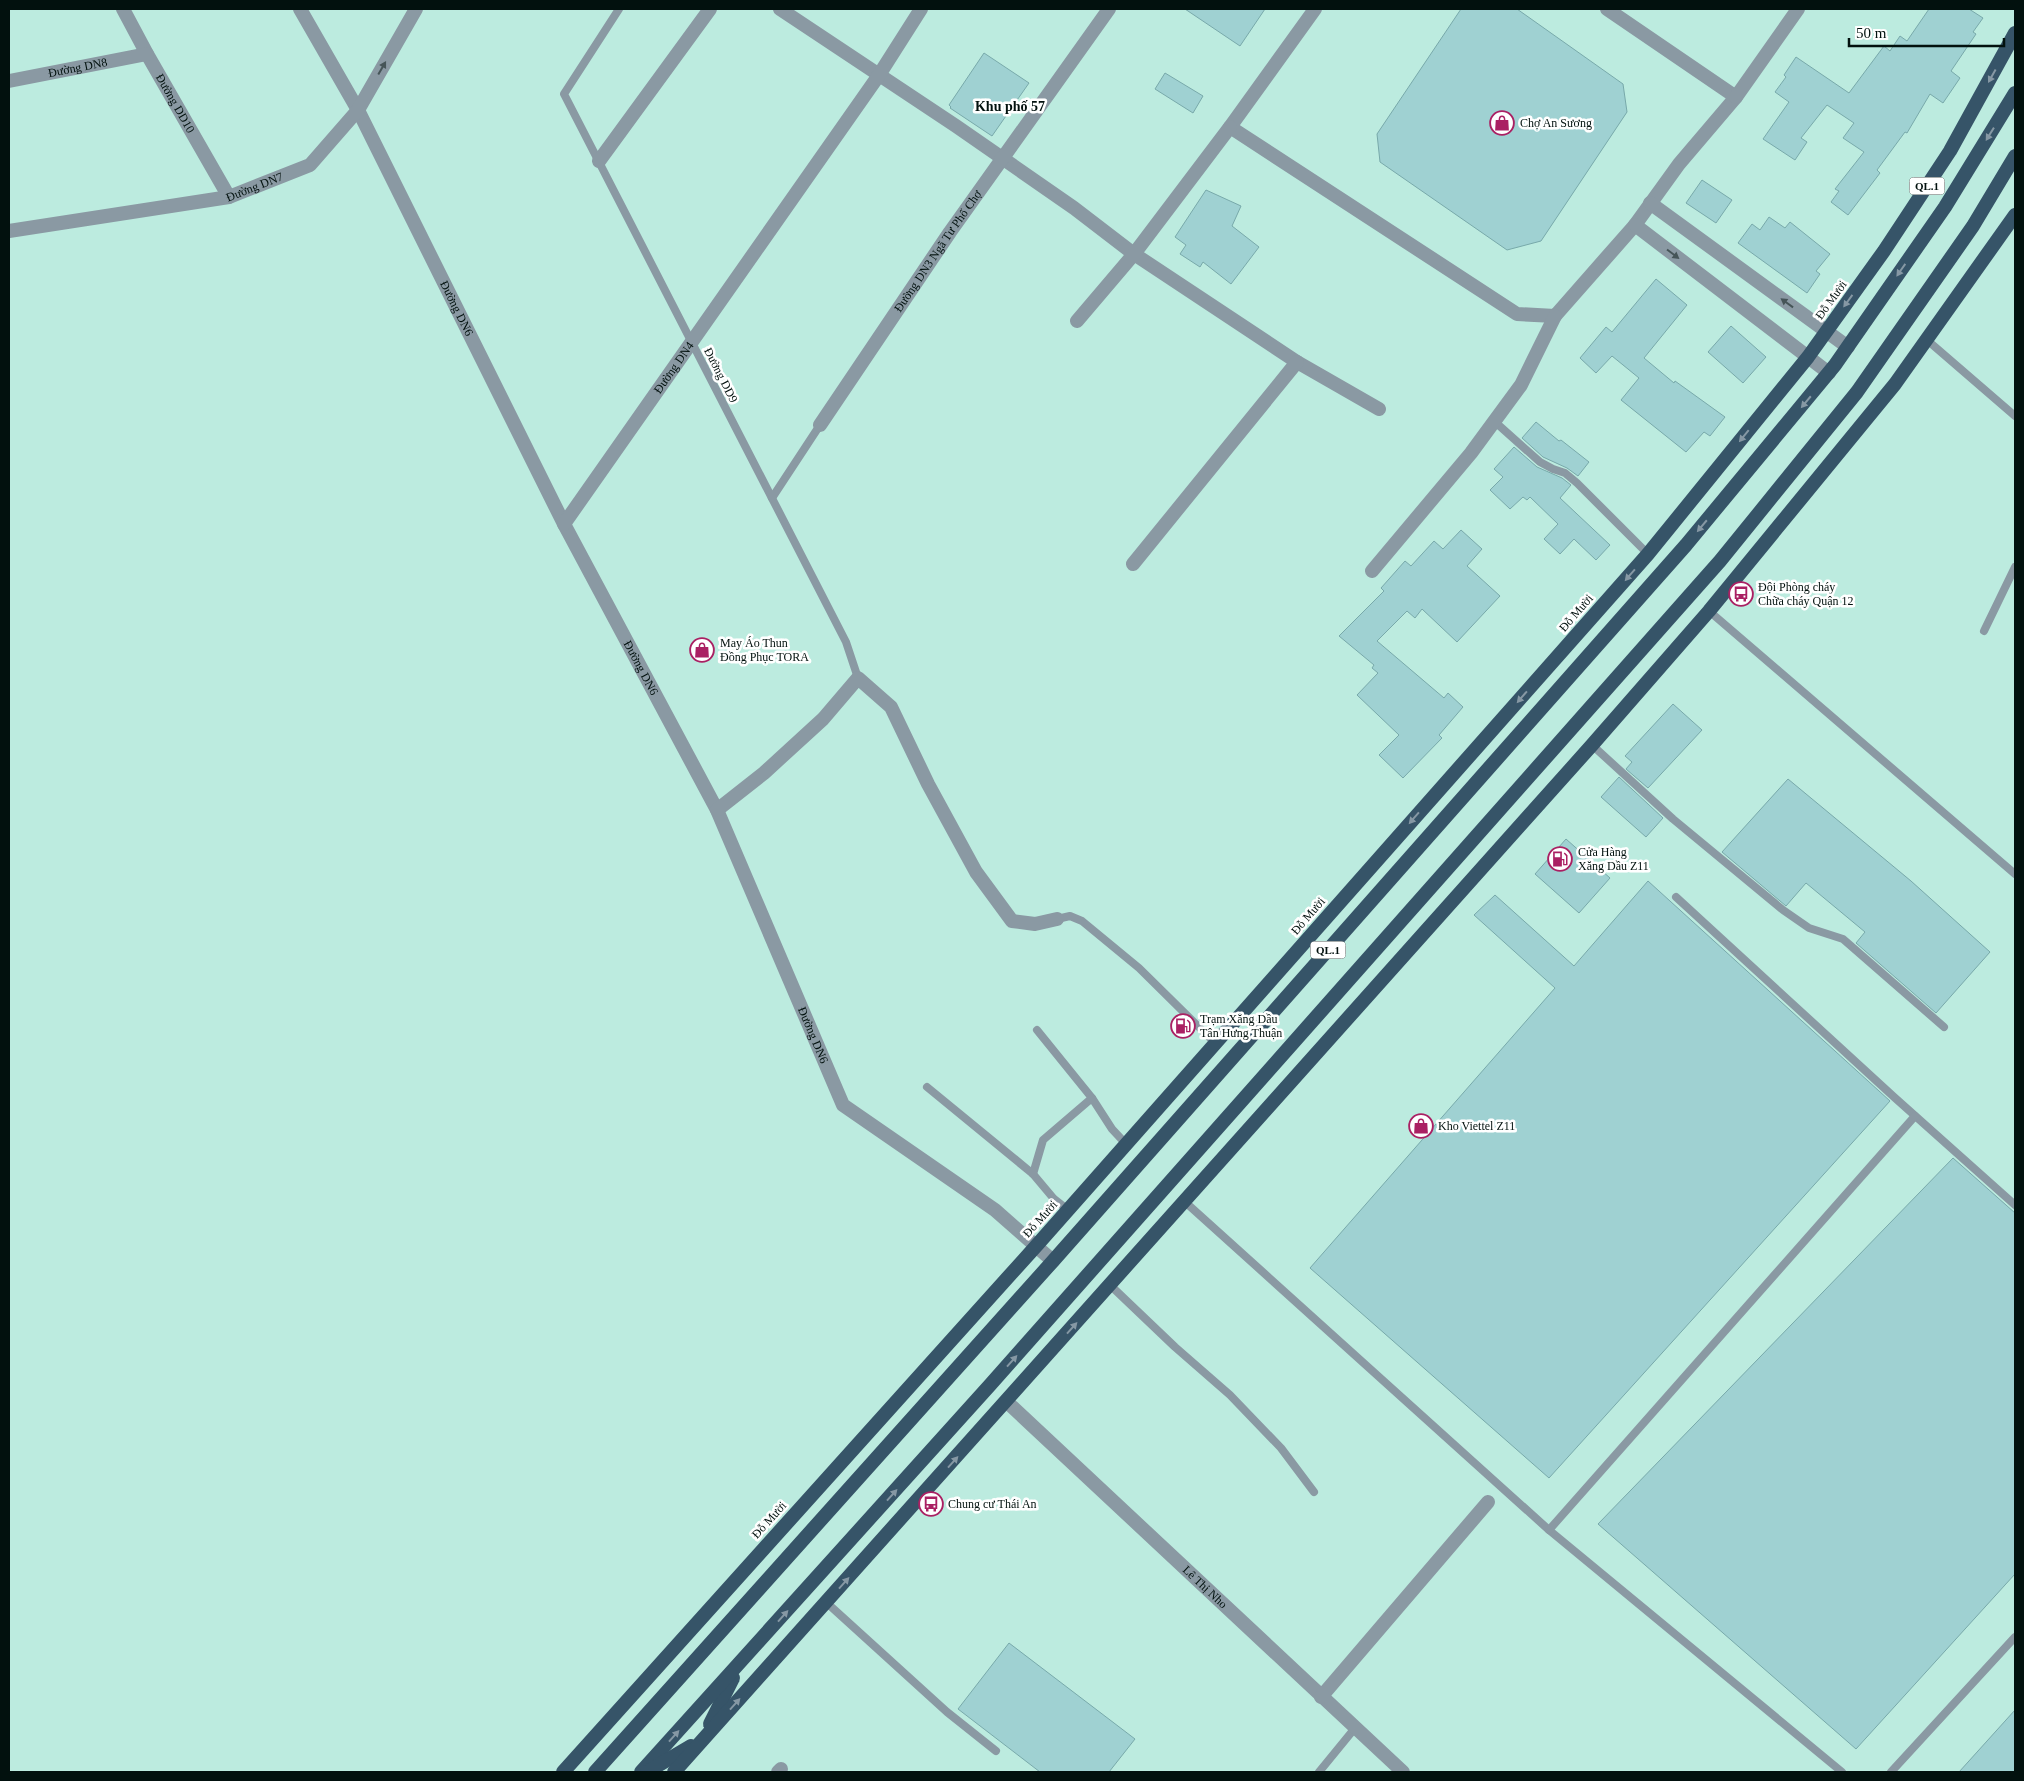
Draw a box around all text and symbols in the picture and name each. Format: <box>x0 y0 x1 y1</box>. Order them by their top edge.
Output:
scale bar <box>1849 15 2004 47</box>
text: 50 m <box>1856 25 1887 41</box>
street label: Đường DN8 <box>47 55 108 80</box>
one-way arrow <box>378 61 387 74</box>
one-way arrow <box>1988 68 1996 83</box>
street label: Đường DD10 <box>153 71 198 136</box>
district label: Khu phố 57 <box>975 99 1045 114</box>
shop icon: Chợ An Sương <box>1489 110 1515 136</box>
place label: Chợ An Sương <box>1520 116 1592 130</box>
one-way arrow <box>1985 128 1995 141</box>
street label: Đường DN7 <box>224 169 285 204</box>
road number: QL.1 <box>1910 178 1944 195</box>
street label: Đường DN3 Ngã Tư Phố Chợ <box>891 187 985 315</box>
one-way arrow <box>1667 249 1680 260</box>
one-way arrow <box>1896 263 1906 277</box>
street label: Đỗ Mười <box>1812 277 1850 322</box>
street label: Đường DN6 <box>437 278 476 338</box>
one-way arrow <box>1843 294 1853 308</box>
one-way arrow <box>1780 298 1794 308</box>
street label: Đường DN4 <box>651 339 697 396</box>
street label: Đường DD9 <box>701 345 741 405</box>
one-way arrow <box>1800 395 1811 408</box>
one-way arrow <box>1739 429 1750 442</box>
one-way arrow <box>1696 520 1707 533</box>
one-way arrow <box>1624 568 1636 580</box>
place label: Đội Phòng cháy Chữa cháy Quận 12 <box>1758 580 1853 608</box>
bus stop icon: Đội Phòng cháy Chữa cháy Quận 12 <box>1728 581 1754 607</box>
street label: Đỗ Mười <box>1556 591 1596 634</box>
place label: May Áo Thun Đồng Phục TORA <box>720 636 809 664</box>
shop icon: May Áo Thun Đồng Phục TORA <box>689 637 715 663</box>
street label: Đường DN6 <box>621 638 661 698</box>
one-way arrow <box>1516 690 1528 702</box>
one-way arrow <box>1409 812 1420 825</box>
place label: Cửa Hàng Xăng Dầu Z11 <box>1578 845 1649 873</box>
fuel station icon: Cửa Hàng Xăng Dầu Z11 <box>1547 846 1573 872</box>
street label: Đỗ Mười <box>1288 894 1328 937</box>
road number: QL.1 <box>1310 942 1346 958</box>
street label: Đường DN6 <box>795 1005 831 1065</box>
place label: Trạm Xăng Dầu Tân Hưng Thuận <box>1200 1012 1282 1040</box>
fuel station icon: Trạm Xăng Dầu Tân Hưng Thuận <box>1170 1013 1196 1039</box>
shop icon: Kho Viettel Z11 <box>1408 1113 1434 1139</box>
place label: Kho Viettel Z11 <box>1438 1119 1515 1133</box>
street label: Đỗ Mười <box>1020 1197 1061 1240</box>
one-way arrow <box>1067 1321 1078 1334</box>
one-way arrow <box>1006 1356 1018 1368</box>
one-way arrow <box>947 1456 959 1468</box>
one-way arrow <box>886 1490 898 1502</box>
bus stop icon: Chung cư Thái An <box>918 1491 944 1517</box>
place label: Chung cư Thái An <box>948 1497 1037 1511</box>
street label: Đỗ Mười <box>749 1498 790 1541</box>
street label: Lê Thị Nho <box>1180 1563 1230 1611</box>
one-way arrow <box>839 1577 850 1590</box>
one-way arrow <box>777 1611 789 1623</box>
one-way arrow <box>730 1697 741 1710</box>
one-way arrow <box>668 1731 680 1743</box>

